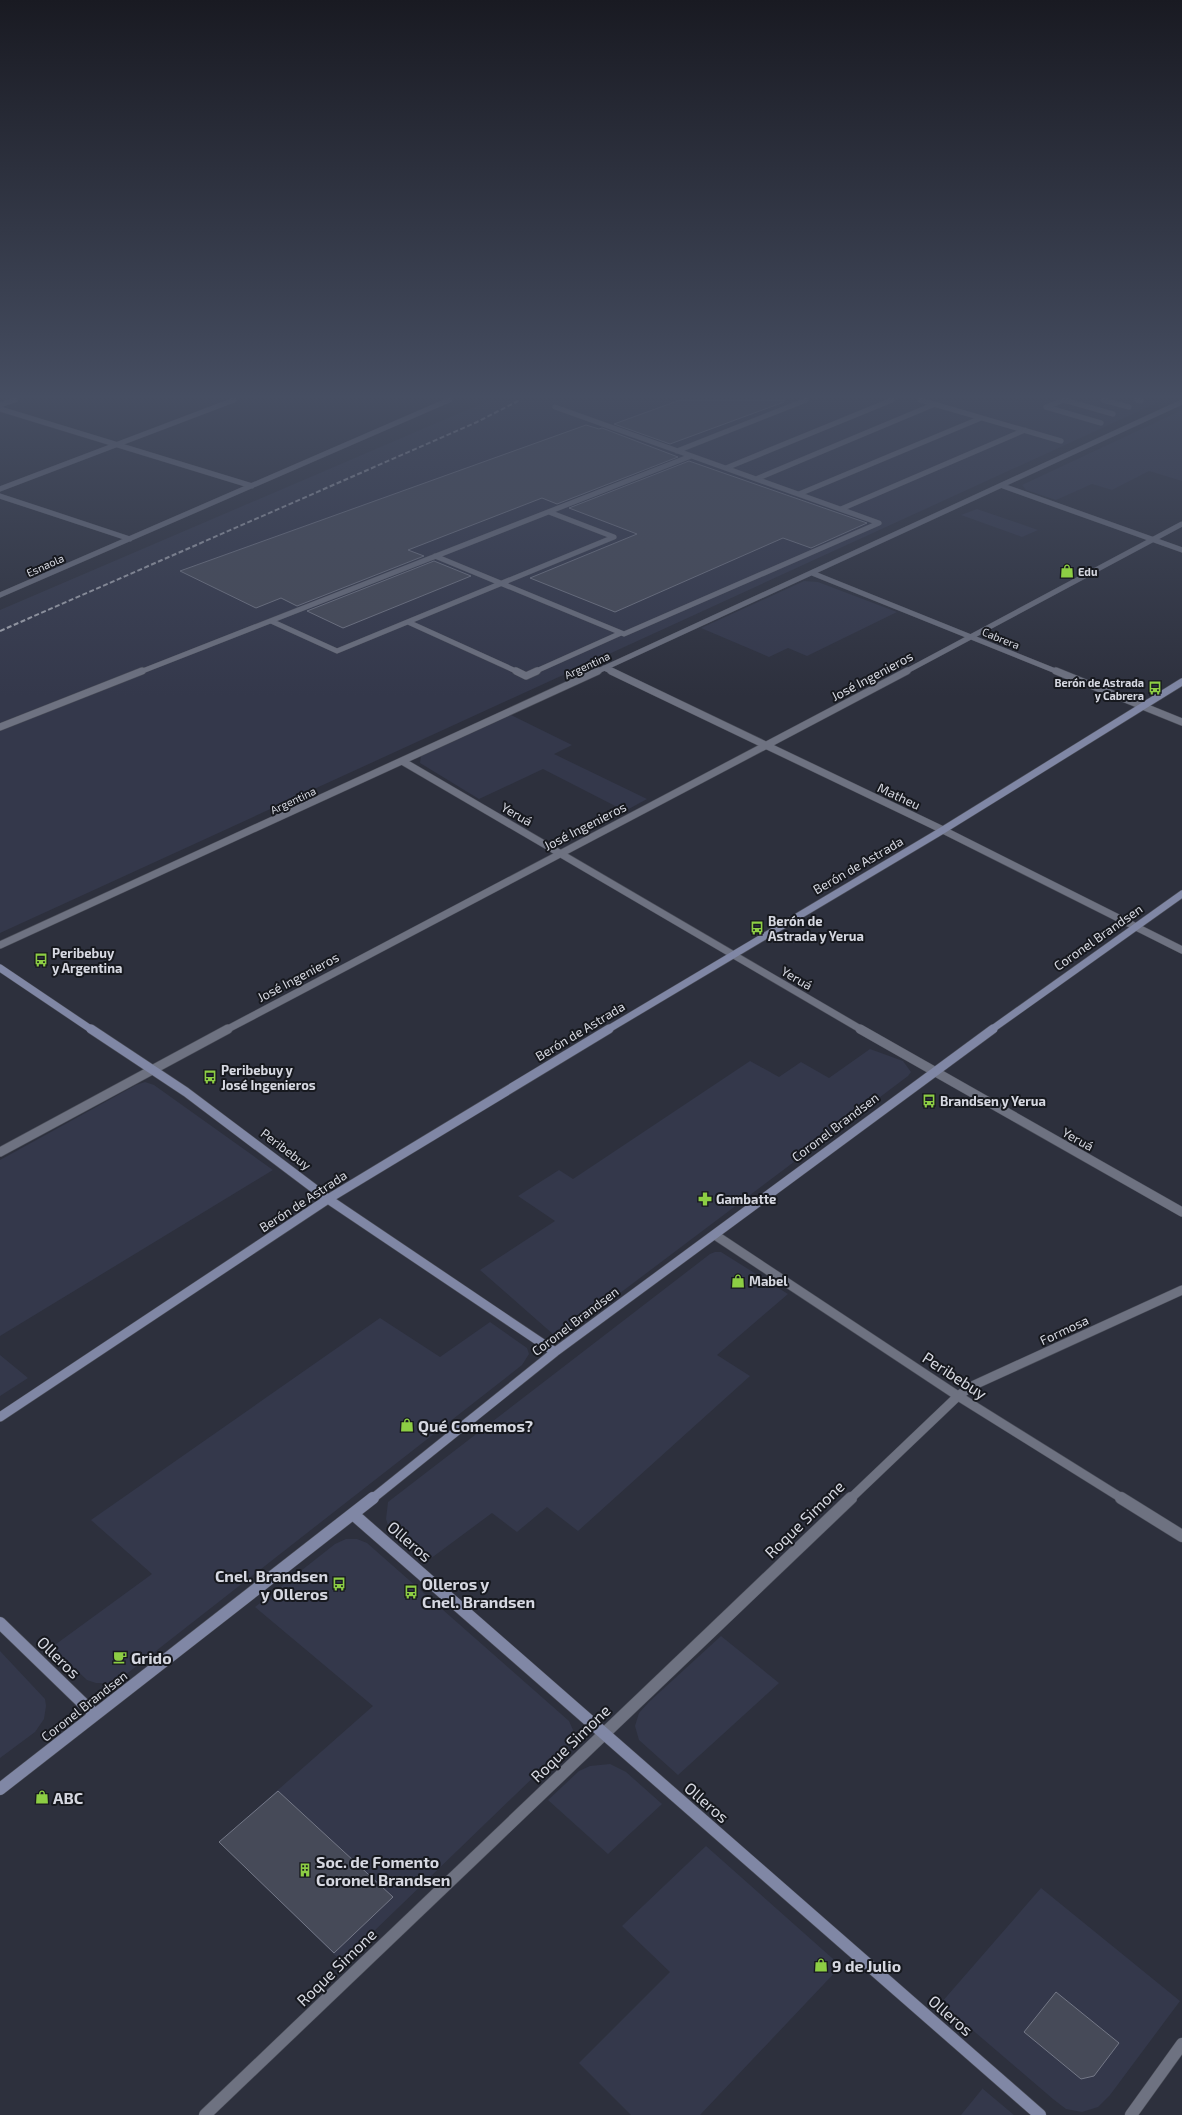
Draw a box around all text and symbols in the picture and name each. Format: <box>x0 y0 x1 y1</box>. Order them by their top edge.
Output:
street label: Esnaola <box>24 551 66 579</box>
shop icon: Edu <box>1059 563 1075 579</box>
place label: Edu <box>1078 565 1097 578</box>
street label: Cabrera <box>980 625 1022 651</box>
street label: José Ingenieros <box>828 648 916 704</box>
street label: Argentina <box>562 649 612 681</box>
place label: Berón de Astrada y Cabrera <box>1054 676 1144 703</box>
bus stop icon: Berón de Astrada y Cabrera <box>1147 680 1163 696</box>
street label: Matheu <box>875 779 923 813</box>
street label: Argentina <box>268 784 318 816</box>
street label: José Ingenieros <box>541 798 629 854</box>
street label: Yeruá <box>499 799 535 829</box>
street label: Berón de Astrada <box>810 833 906 897</box>
street label: Coronel Brandsen <box>1051 900 1145 974</box>
place label: Berón de Astrada y Yerua <box>768 913 864 944</box>
bus stop icon: Berón de Astrada y Yerua <box>749 920 765 936</box>
place label: Peribebuy y Argentina <box>52 945 122 976</box>
street label: José Ingenieros <box>254 949 342 1005</box>
bus stop icon: Peribebuy y Argentina <box>33 952 49 968</box>
street label: Yeruá <box>779 963 815 993</box>
street label: Berón de Astrada <box>532 998 628 1064</box>
place label: Peribebuy y José Ingenieros <box>221 1062 316 1093</box>
bus stop icon: Peribebuy y José Ingenieros <box>202 1069 218 1085</box>
street label: Coronel Brandsen <box>788 1089 882 1165</box>
bus stop icon: Brandsen y Yerua <box>921 1093 937 1109</box>
place label: Brandsen y Yerua <box>940 1093 1046 1109</box>
street label: Yeruá <box>1060 1124 1096 1154</box>
street label: Peribebuy <box>258 1125 315 1173</box>
street label: Berón de Astrada <box>256 1167 350 1235</box>
pharmacy icon: Gambatte <box>697 1191 713 1207</box>
place label: Gambatte <box>716 1191 776 1207</box>
shop icon: Mabel <box>730 1273 746 1289</box>
place label: Mabel <box>749 1273 788 1289</box>
street label: Coronel Brandsen <box>528 1283 622 1359</box>
street label: Formosa <box>1037 1312 1091 1348</box>
street label: Peribebuy <box>919 1347 991 1403</box>
place label: Qué Comemos? <box>418 1416 533 1436</box>
shop icon: Qué Comemos? <box>399 1417 415 1433</box>
street label: Roque Simone <box>760 1476 848 1562</box>
street label: Olleros <box>384 1517 436 1565</box>
place label: Cnel. Brandsen y Olleros <box>215 1566 328 1604</box>
place label: Olleros y Cnel. Brandsen <box>422 1574 535 1611</box>
bus stop icon: Cnel. Brandsen y Olleros <box>331 1576 347 1592</box>
bus stop icon: Olleros y Cnel. Brandsen <box>403 1584 419 1600</box>
street label: Olleros <box>34 1632 84 1682</box>
place label: Grido <box>131 1648 172 1667</box>
cafe icon: Grido <box>112 1649 128 1665</box>
street label: Coronel Brandsen <box>38 1667 130 1745</box>
street label: Roque Simone <box>526 1700 614 1786</box>
street label: Olleros <box>681 1778 733 1826</box>
place label: ABC <box>53 1788 83 1807</box>
shop icon: ABC <box>34 1789 50 1805</box>
place label: Soc. de Fomento Coronel Brandsen <box>316 1852 450 1889</box>
building icon: Soc. de Fomento Coronel Brandsen <box>297 1862 313 1878</box>
street label: Roque Simone <box>292 1924 380 2010</box>
place label: 9 de Julio <box>832 1956 901 1975</box>
shop icon: 9 de Julio <box>813 1957 829 1973</box>
street label: Olleros <box>925 1991 977 2039</box>

